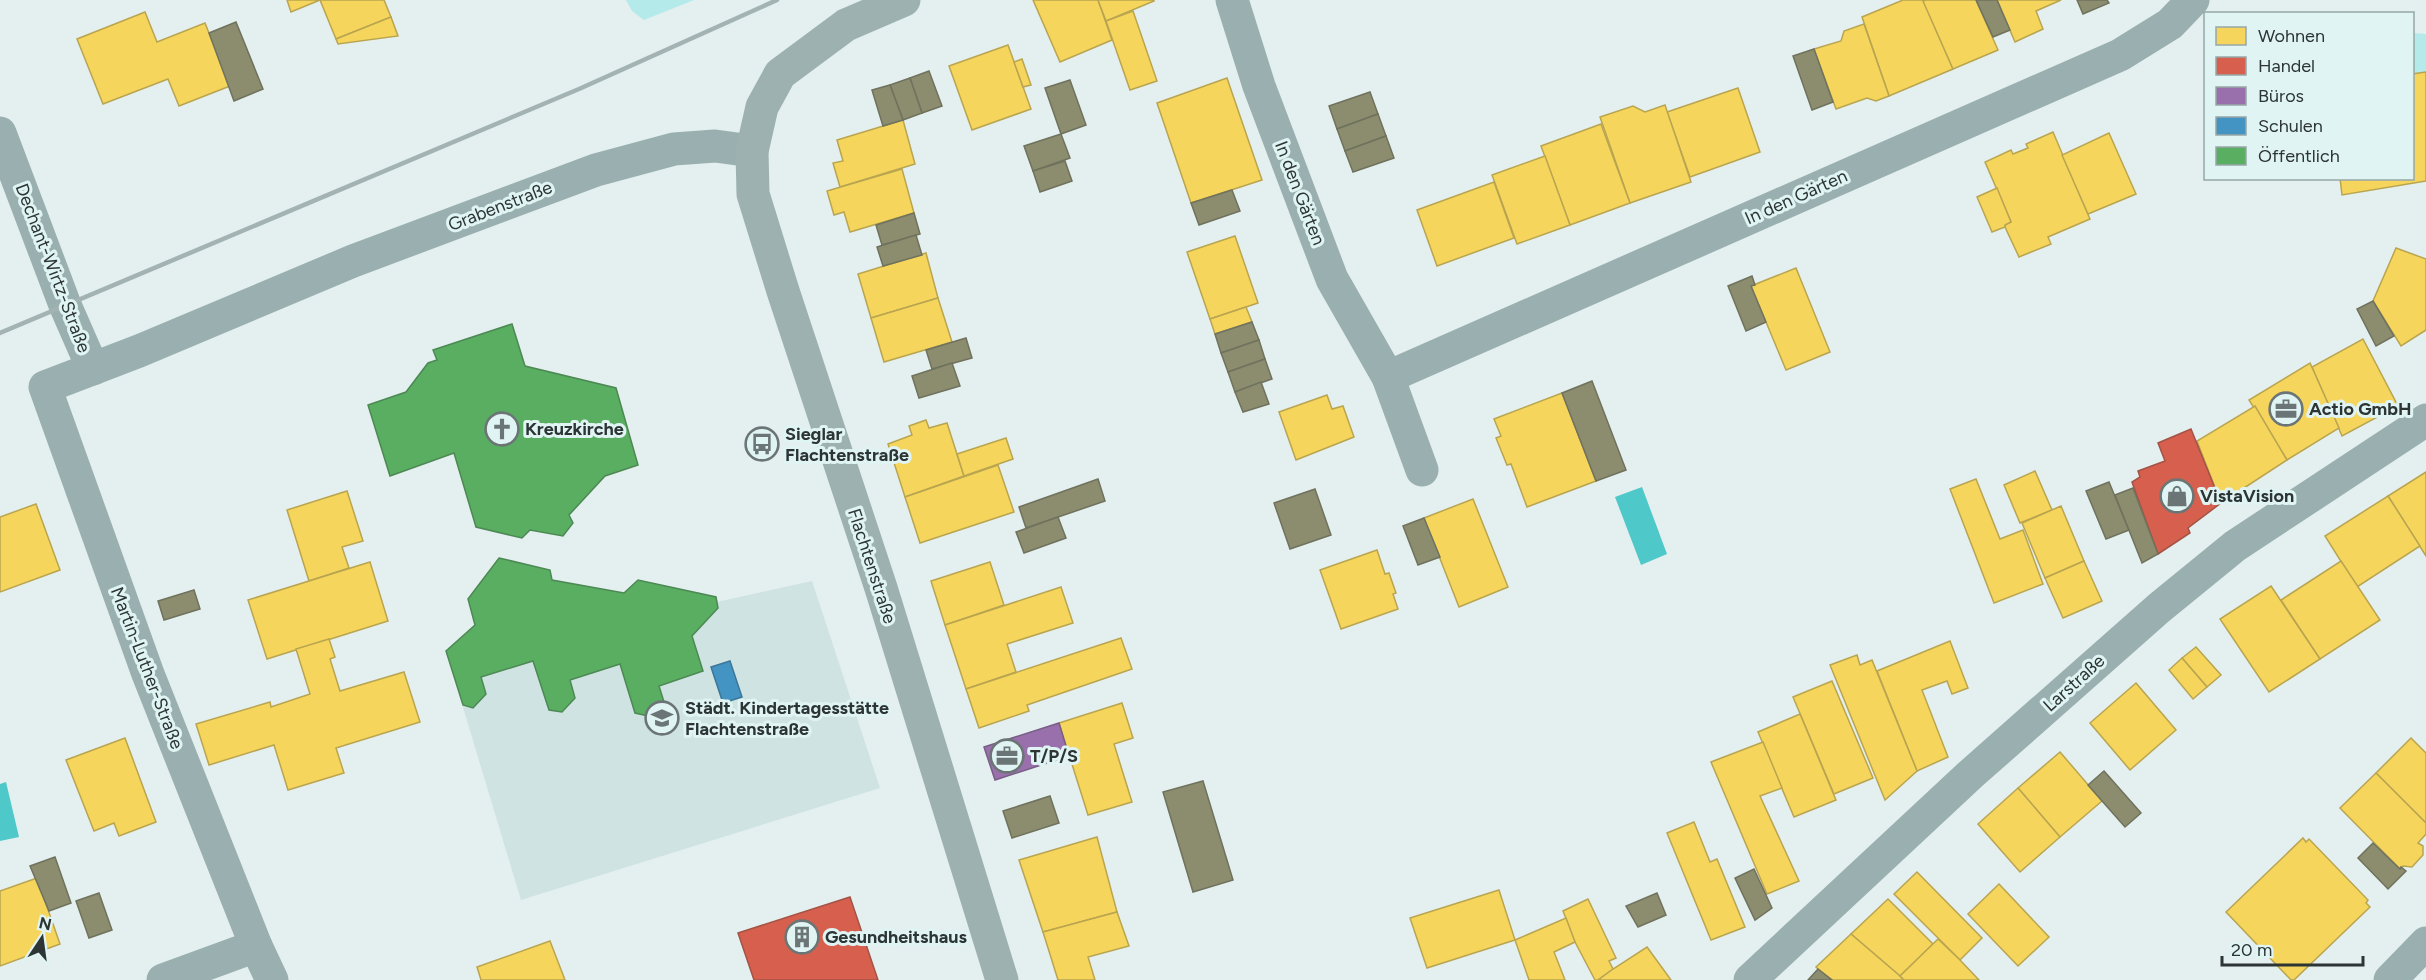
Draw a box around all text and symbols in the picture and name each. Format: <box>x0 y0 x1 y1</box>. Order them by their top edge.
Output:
legend <box>2204 12 2414 180</box>
text: Wohnen <box>2258 25 2325 47</box>
text: Handel <box>2258 55 2315 77</box>
text: Büros <box>2258 85 2304 107</box>
text: Schulen <box>2258 115 2323 137</box>
street label: In den Gärten <box>1270 138 1330 248</box>
text: Öffentlich <box>2258 145 2340 167</box>
street label: In den Gärten <box>1741 165 1851 229</box>
street label: Grabenstraße <box>445 176 555 236</box>
street label: Dechant-Wirtz-Straße <box>11 180 95 356</box>
office icon: Actio GmbH <box>2268 391 2304 427</box>
place label: Actio GmbH <box>2309 398 2411 420</box>
church icon: Kreuzkirche <box>484 411 520 447</box>
place label: Kreuzkirche <box>525 418 624 440</box>
place label: Sieglar Flachtenstraße <box>785 423 909 466</box>
bus stop icon: Sieglar Flachtenstraße <box>744 426 780 462</box>
shop icon: VistaVision <box>2159 478 2195 514</box>
place label: VistaVision <box>2200 485 2294 507</box>
street label: Flachtenstraße <box>843 506 901 627</box>
street label: Martin-Luther-Straße <box>106 584 188 752</box>
street label: Larstraße <box>2039 650 2109 716</box>
place label: Städt. Kindertagesstätte Flachtenstraße <box>685 697 889 740</box>
school or university icon: Städt. Kindertagesstätte Flachtenstraße <box>644 700 680 736</box>
office icon: T/P/S <box>989 738 1025 774</box>
place label: T/P/S <box>1030 745 1078 767</box>
north arrow <box>12 908 72 968</box>
text: N <box>37 913 53 935</box>
building icon: Gesundheitshaus <box>784 919 820 955</box>
place label: Gesundheitshaus <box>825 926 968 948</box>
scale bar <box>2222 929 2363 967</box>
text: 20 m <box>2231 939 2272 961</box>

